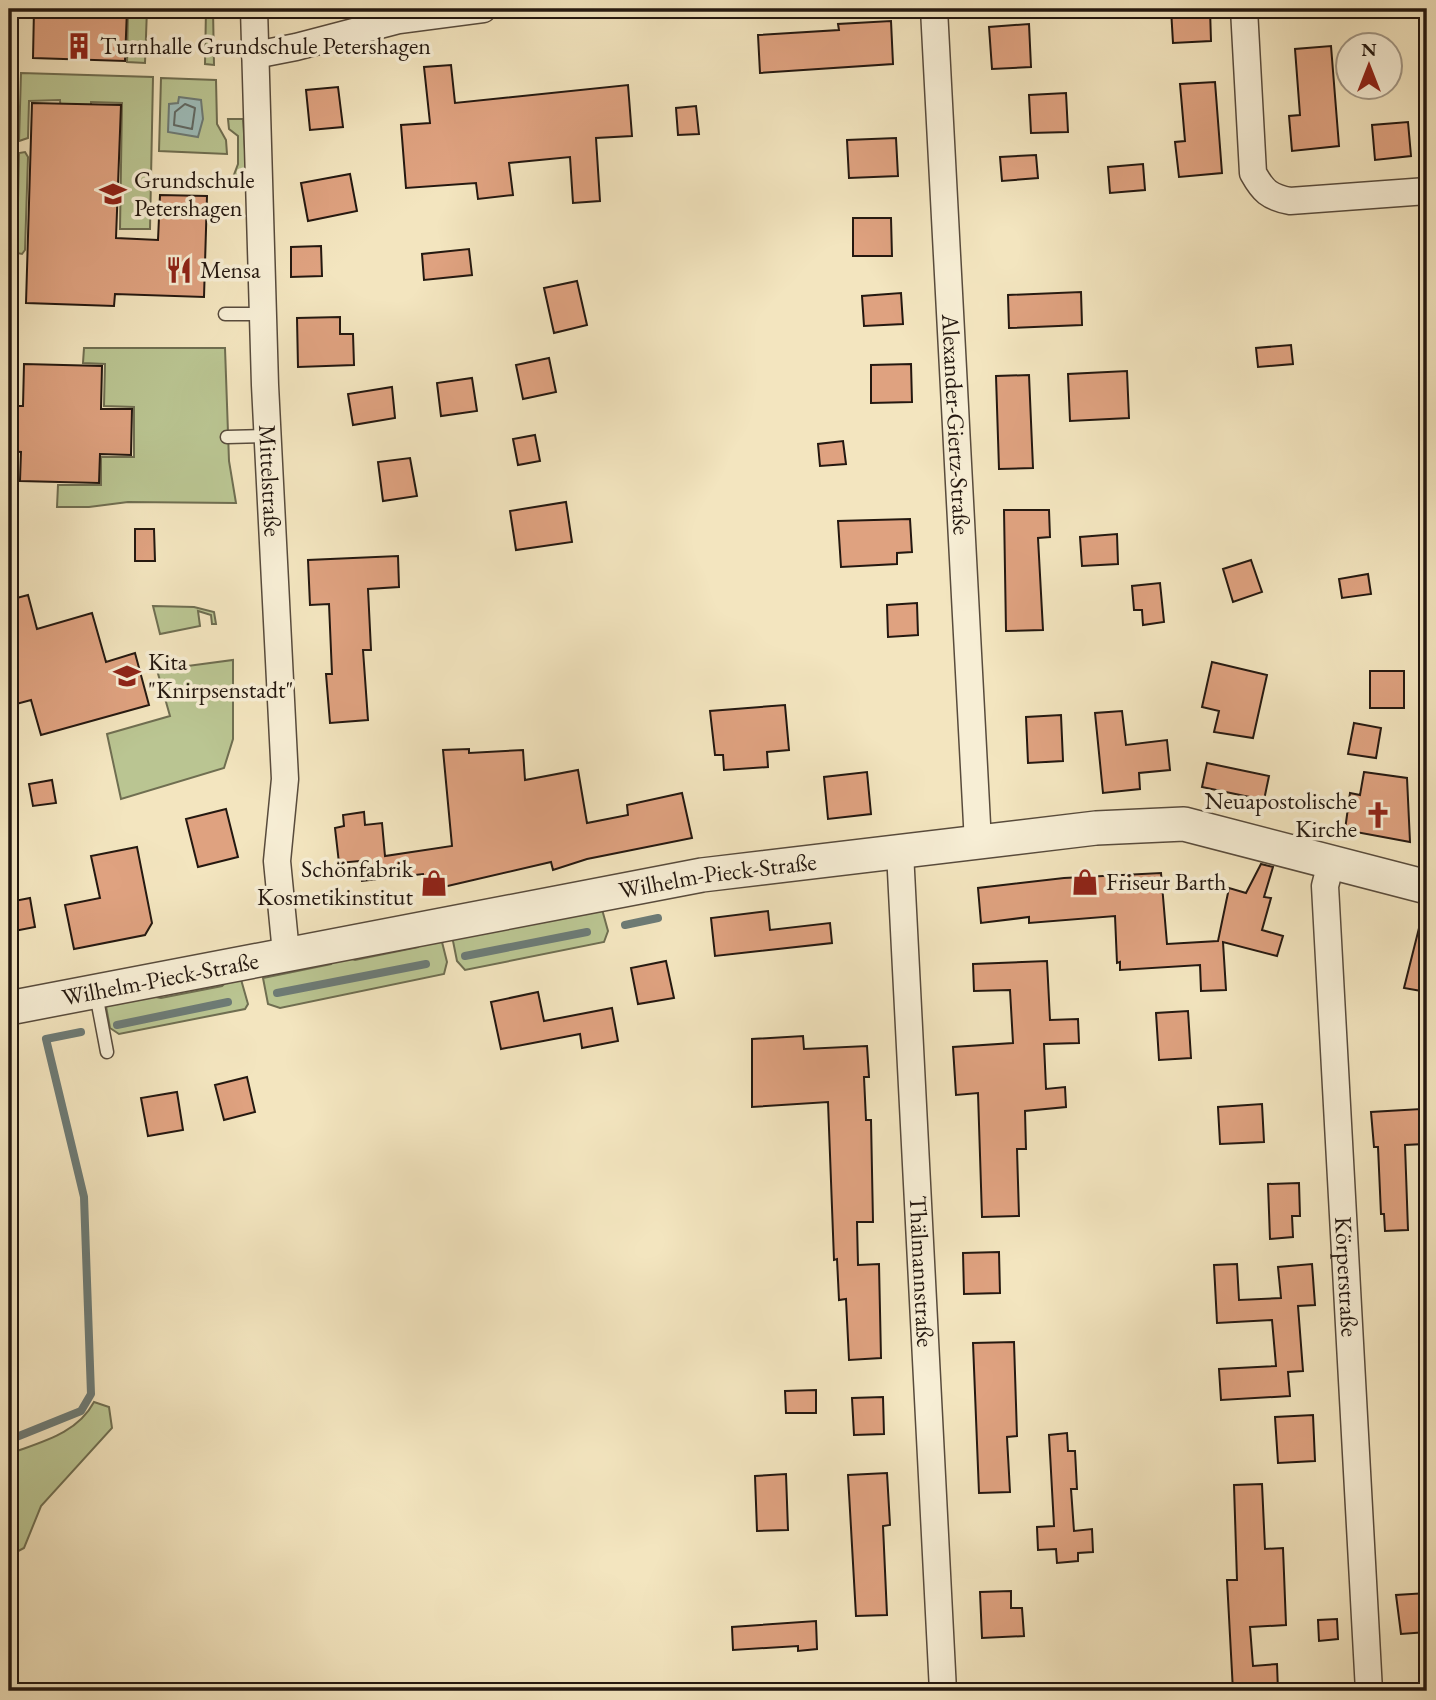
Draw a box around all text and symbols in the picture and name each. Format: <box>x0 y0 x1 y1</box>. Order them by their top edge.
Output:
place label: Turnhalle Grundschule Petershagen <box>100 30 431 61</box>
building icon: Turnhalle Grundschule Petershagen <box>64 31 94 61</box>
north arrow <box>1334 32 1404 102</box>
text: N <box>1361 37 1377 62</box>
place label: Grundschule Petershagen <box>134 164 255 223</box>
school or university icon: Grundschule Petershagen <box>98 179 128 209</box>
place label: Mensa <box>200 254 261 285</box>
restaurant icon: Mensa <box>164 255 194 285</box>
street label: Alexander-Giertz-Straße <box>935 312 978 536</box>
street label: Mittelstraße <box>252 424 289 537</box>
place label: Kita "Knirpsenstadt" <box>148 646 294 705</box>
school or university icon: Kita "Knirpsenstadt" <box>112 661 142 691</box>
place label: Neuapostolische Kirche <box>1204 785 1357 844</box>
church icon: Neuapostolische Kirche <box>1363 800 1393 830</box>
street label: Wilhelm-Pieck-Straße <box>616 845 818 906</box>
place label: Schönfabrik Kosmetikinstitut <box>257 853 414 912</box>
place label: Friseur Barth <box>1106 866 1226 897</box>
shop icon: Friseur Barth <box>1070 867 1100 897</box>
shop icon: Schönfabrik Kosmetikinstitut <box>419 868 449 898</box>
street label: Wilhelm-Pieck-Straße <box>59 944 261 1013</box>
street label: Thälmannstraße <box>903 1195 941 1348</box>
street label: Körperstraße <box>1328 1216 1366 1338</box>

